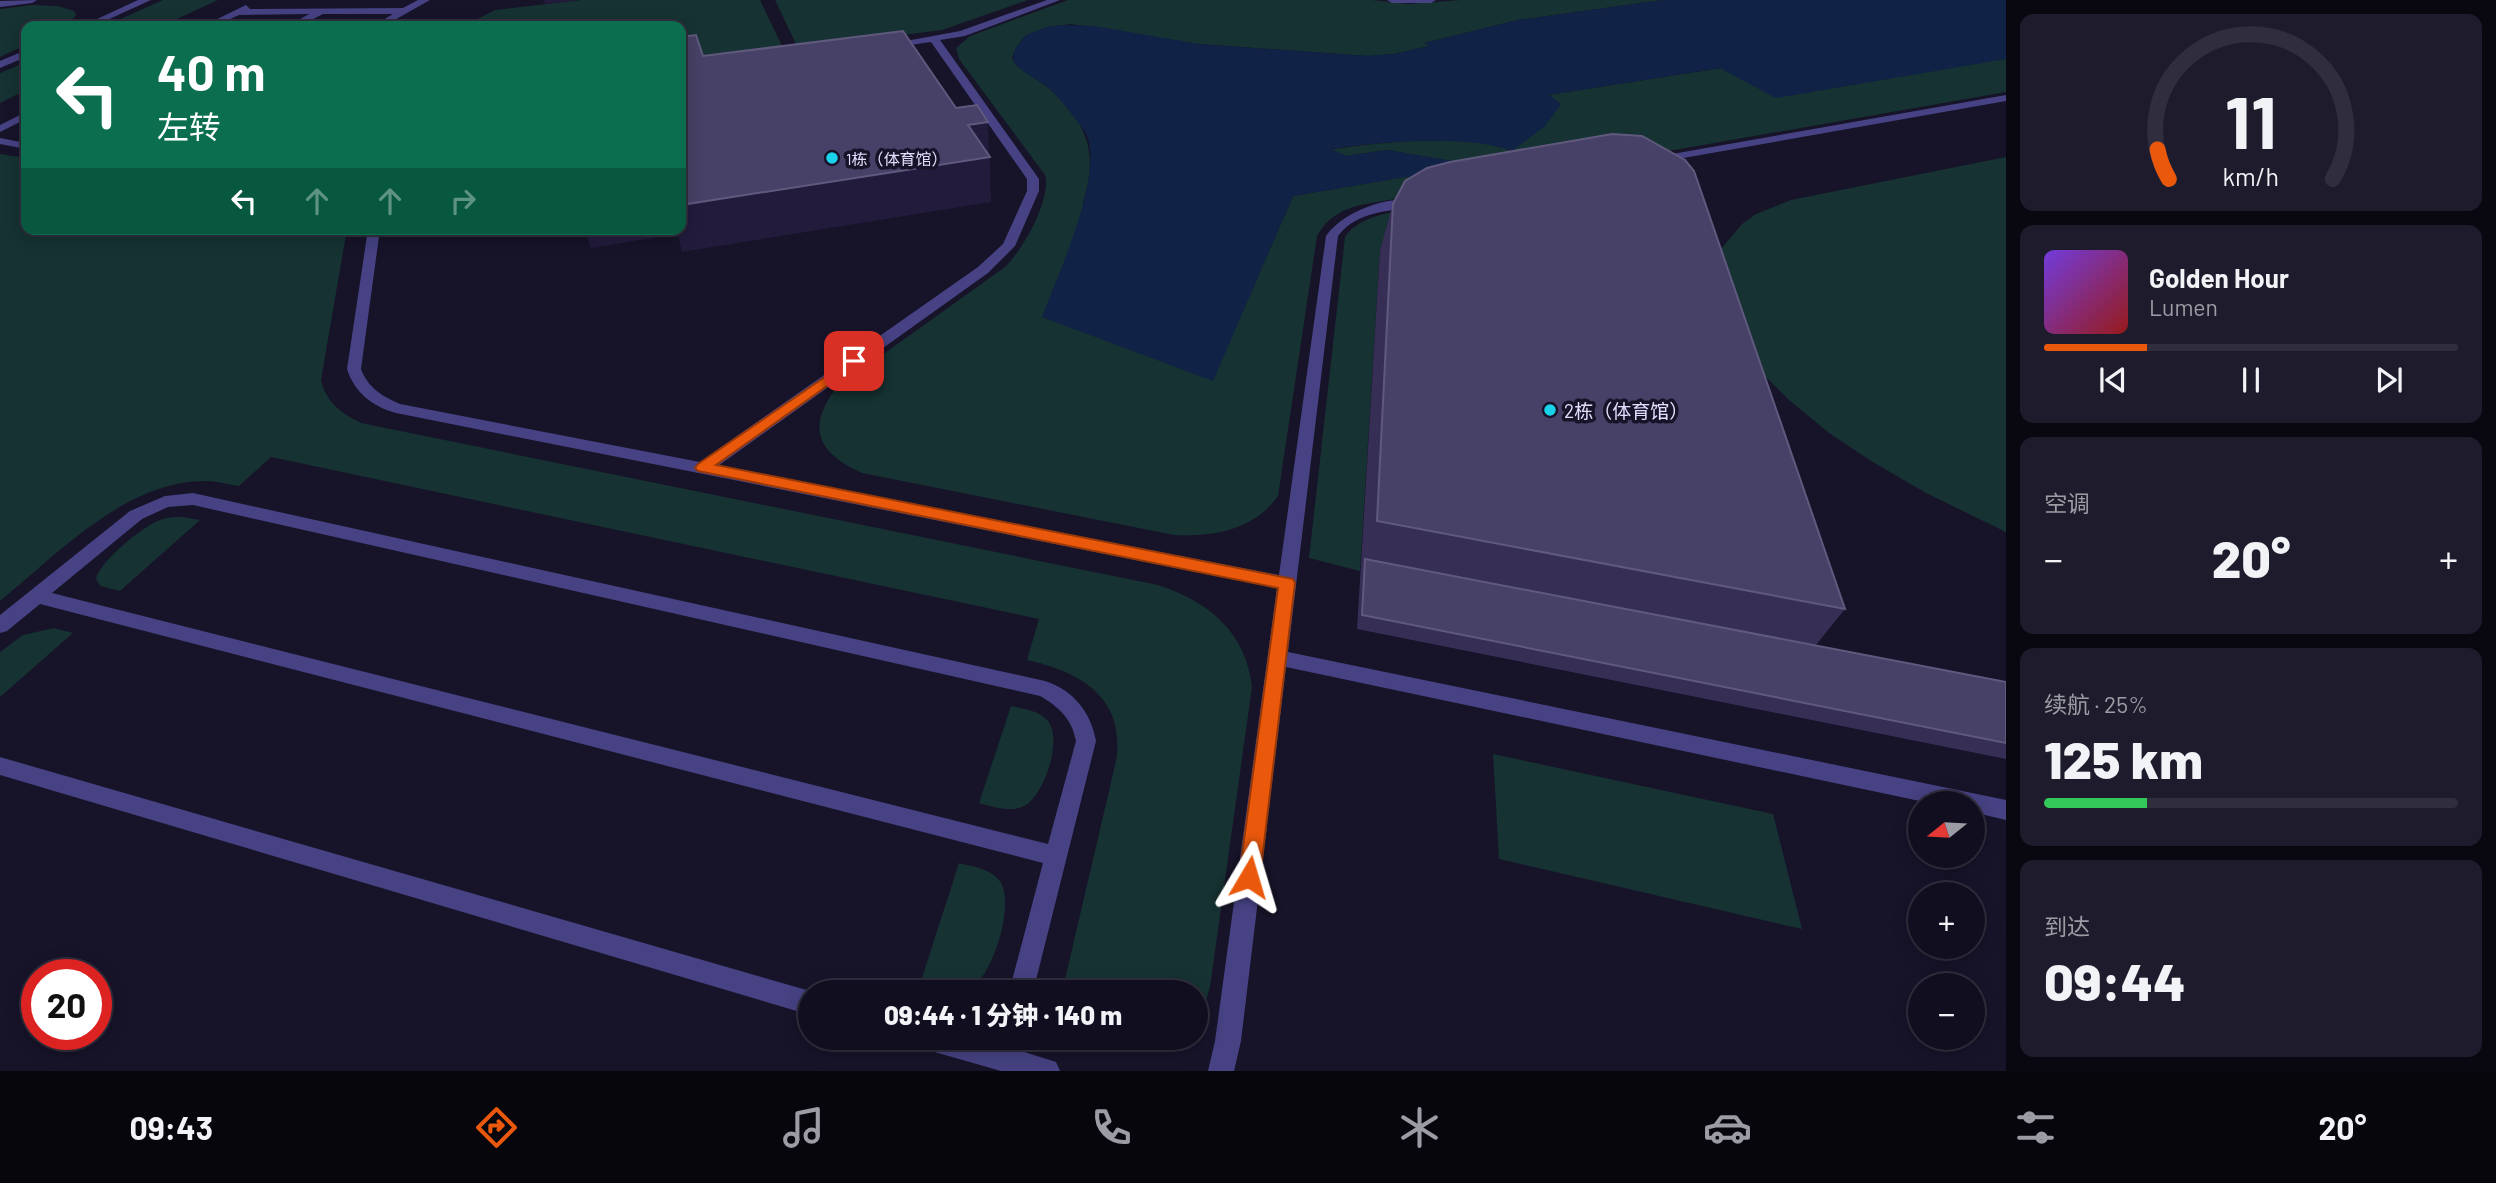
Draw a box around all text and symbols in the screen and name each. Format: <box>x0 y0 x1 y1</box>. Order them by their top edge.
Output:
text: 40 m <box>157 42 265 101</box>
icon: left <box>42 49 133 140</box>
text: 11 <box>2225 76 2277 164</box>
text: 左转 <box>157 107 221 145</box>
place label: 1栋（体育馆） <box>846 149 948 168</box>
marker: 1栋（体育馆） <box>824 150 840 166</box>
text: km/h <box>2223 161 2279 191</box>
icon: left <box>225 182 263 220</box>
icon: ahead <box>298 182 336 220</box>
icon: ahead <box>371 182 409 220</box>
icon: right <box>444 182 482 220</box>
text: Golden Hour <box>2149 262 2289 293</box>
text: Lumen <box>2149 293 2218 321</box>
pin <box>824 331 884 391</box>
icon: arrive <box>835 342 873 380</box>
icon: previous <box>2094 361 2132 399</box>
icon: pause <box>2232 361 2270 399</box>
icon: next <box>2370 361 2408 399</box>
place label: 2栋（体育馆） <box>1564 399 1688 422</box>
marker: 2栋（体育馆） <box>1542 402 1558 418</box>
text: 空调 <box>2044 489 2090 517</box>
text: 20° <box>2212 526 2290 588</box>
text: − <box>2044 535 2063 581</box>
text: + <box>2439 535 2458 581</box>
text: 续航 · 25% <box>2044 690 2148 718</box>
text: 125 km <box>2044 727 2203 789</box>
north arrow <box>1908 791 1984 868</box>
map controls <box>1908 791 1985 1050</box>
position arrow <box>1212 840 1286 914</box>
button: + <box>1908 882 1985 959</box>
text: 到达 <box>2044 912 2090 940</box>
text: 09:44 <box>2044 949 2186 1011</box>
speed limit sign: 20 <box>21 959 112 1050</box>
button: − <box>1908 973 1985 1050</box>
text: 09:44 · 1 分钟 · 140 m <box>884 999 1122 1030</box>
icon: directions <box>472 1103 521 1152</box>
icon: music <box>779 1103 828 1152</box>
icon: phone <box>1087 1103 1136 1152</box>
icon: climate <box>1395 1103 1444 1152</box>
icon: car <box>1703 1103 1752 1152</box>
icon: filters <box>2011 1103 2060 1152</box>
text: 09:43 <box>129 1108 213 1146</box>
text: 20° <box>2318 1108 2367 1146</box>

